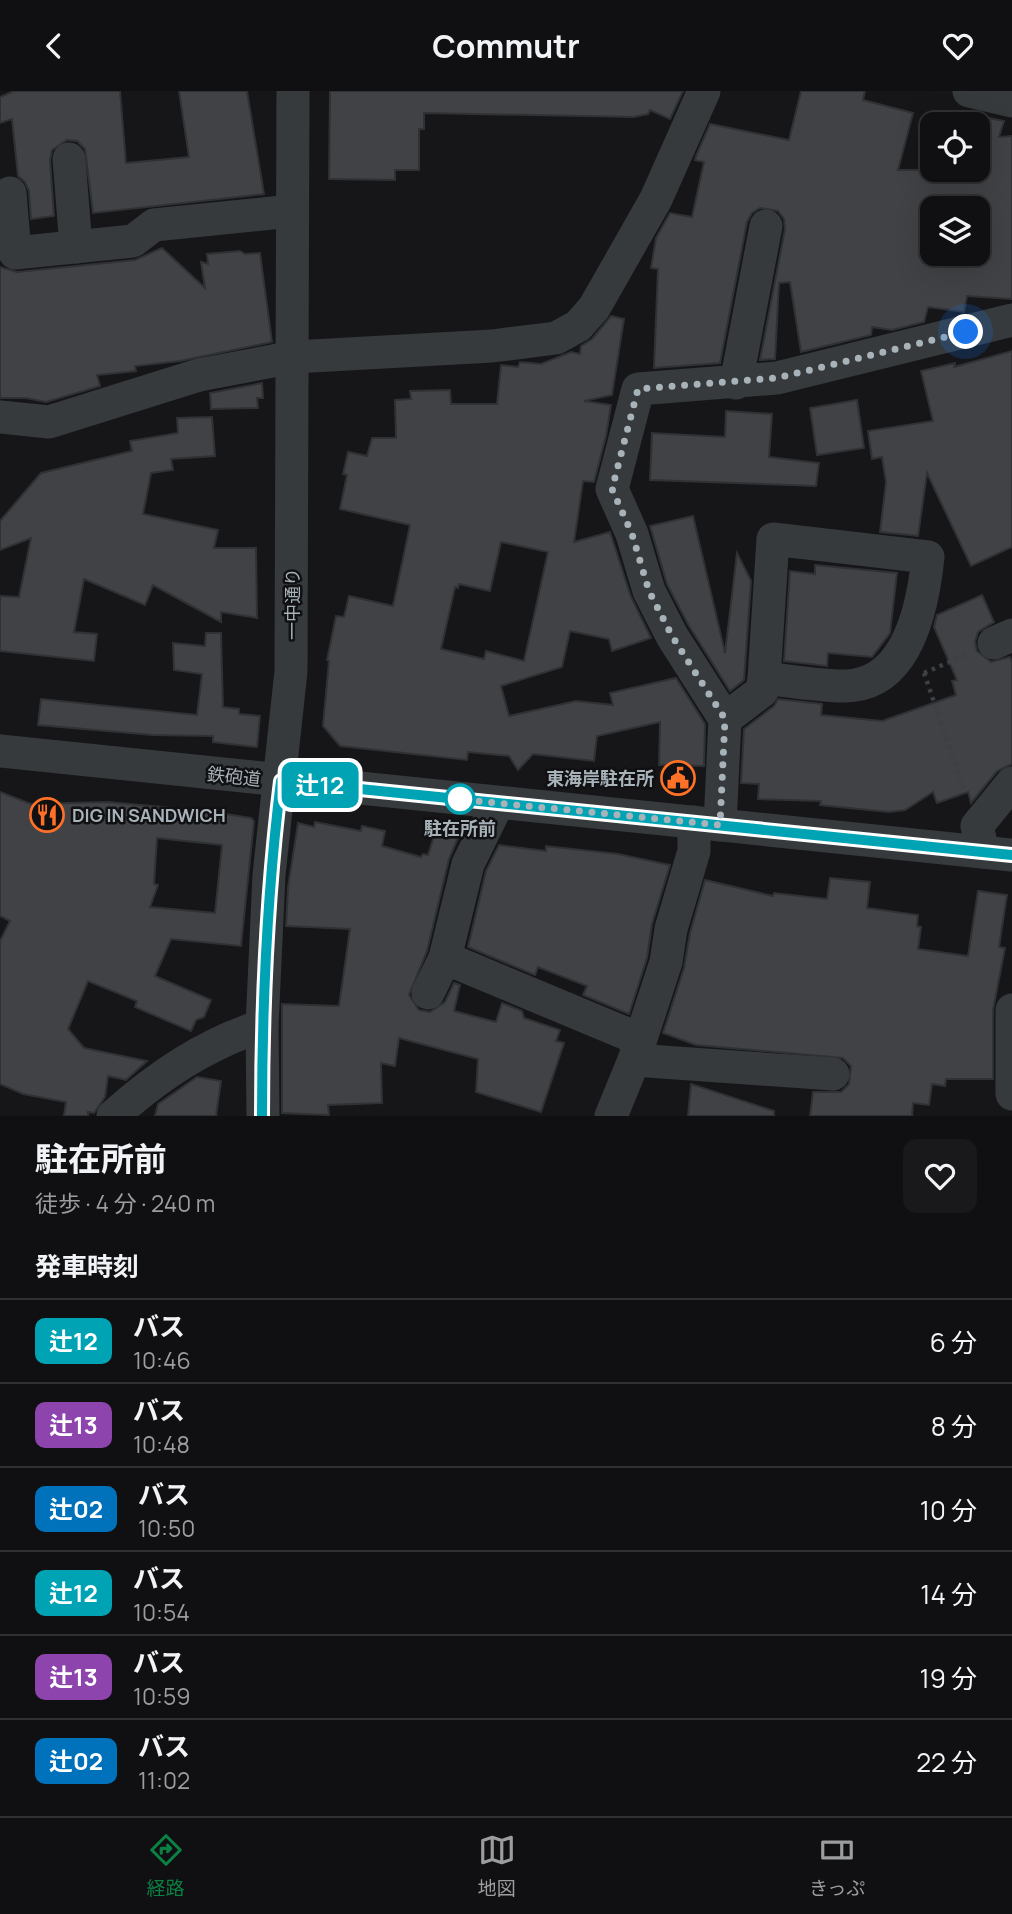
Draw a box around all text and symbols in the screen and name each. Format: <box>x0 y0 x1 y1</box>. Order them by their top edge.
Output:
text: Commutr <box>432 24 580 68</box>
icon: back <box>35 27 73 65</box>
icon: heart <box>939 27 977 65</box>
map controls <box>920 112 990 266</box>
button: locate <box>920 112 990 182</box>
button: layers <box>920 196 990 266</box>
your location <box>948 314 983 349</box>
street label: 一中通り <box>280 568 304 640</box>
public building icon: 東海岸駐在所 <box>659 759 697 797</box>
street label: 鉄砲道 <box>206 761 262 791</box>
line badge: 辻12 <box>280 762 360 808</box>
place label: 東海岸駐在所 <box>546 766 654 790</box>
text: 辻12 <box>296 768 344 801</box>
marker: 駐在所前 <box>445 784 475 814</box>
restaurant icon: DIG IN SANDWICH <box>28 796 66 834</box>
place label: DIG IN SANDWICH <box>72 803 226 827</box>
place label: 駐在所前 <box>424 816 496 840</box>
text: 駐在所前 <box>35 1136 167 1181</box>
button: heart <box>903 1139 977 1213</box>
text: 徒歩 · 4 分 · 240 m <box>35 1187 215 1219</box>
text: 発車時刻 <box>35 1248 139 1284</box>
text: バス <box>133 1308 185 1344</box>
text: 辻12 <box>49 1324 98 1357</box>
text: 6 分 <box>930 1324 977 1360</box>
text: 10:46 <box>133 1344 191 1376</box>
text: バス <box>133 1392 185 1428</box>
text: 辻13 <box>49 1408 98 1441</box>
text: 8 分 <box>931 1408 977 1444</box>
text: 10:48 <box>133 1428 190 1460</box>
text: バス <box>138 1476 190 1512</box>
text: 辻02 <box>49 1492 103 1525</box>
text: 10 分 <box>920 1492 977 1528</box>
text: 10:50 <box>138 1512 195 1544</box>
text: バス <box>133 1560 185 1596</box>
text: 辻12 <box>49 1576 98 1609</box>
text: 14 分 <box>920 1576 977 1612</box>
text: 10:54 <box>133 1596 190 1628</box>
text: バス <box>133 1644 185 1680</box>
text: 辻13 <box>49 1660 98 1693</box>
text: 19 分 <box>920 1660 977 1696</box>
text: 10:59 <box>133 1680 190 1712</box>
text: バス <box>138 1728 190 1764</box>
text: 辻02 <box>49 1744 103 1777</box>
text: 22 分 <box>916 1744 977 1780</box>
text: 11:02 <box>138 1764 190 1796</box>
tab: 経路 <box>147 1831 185 1901</box>
tab: 地図 <box>478 1831 516 1901</box>
tab: きっぷ <box>809 1831 865 1901</box>

